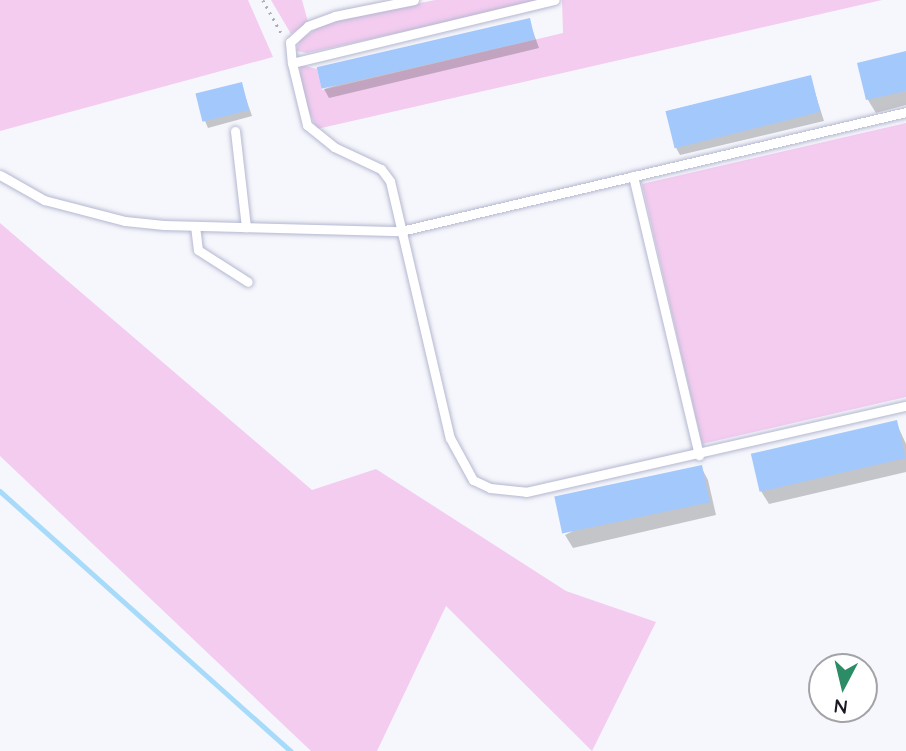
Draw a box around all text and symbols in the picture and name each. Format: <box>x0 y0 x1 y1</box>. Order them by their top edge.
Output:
north arrow <box>808 653 878 723</box>
text: N <box>832 694 849 720</box>

